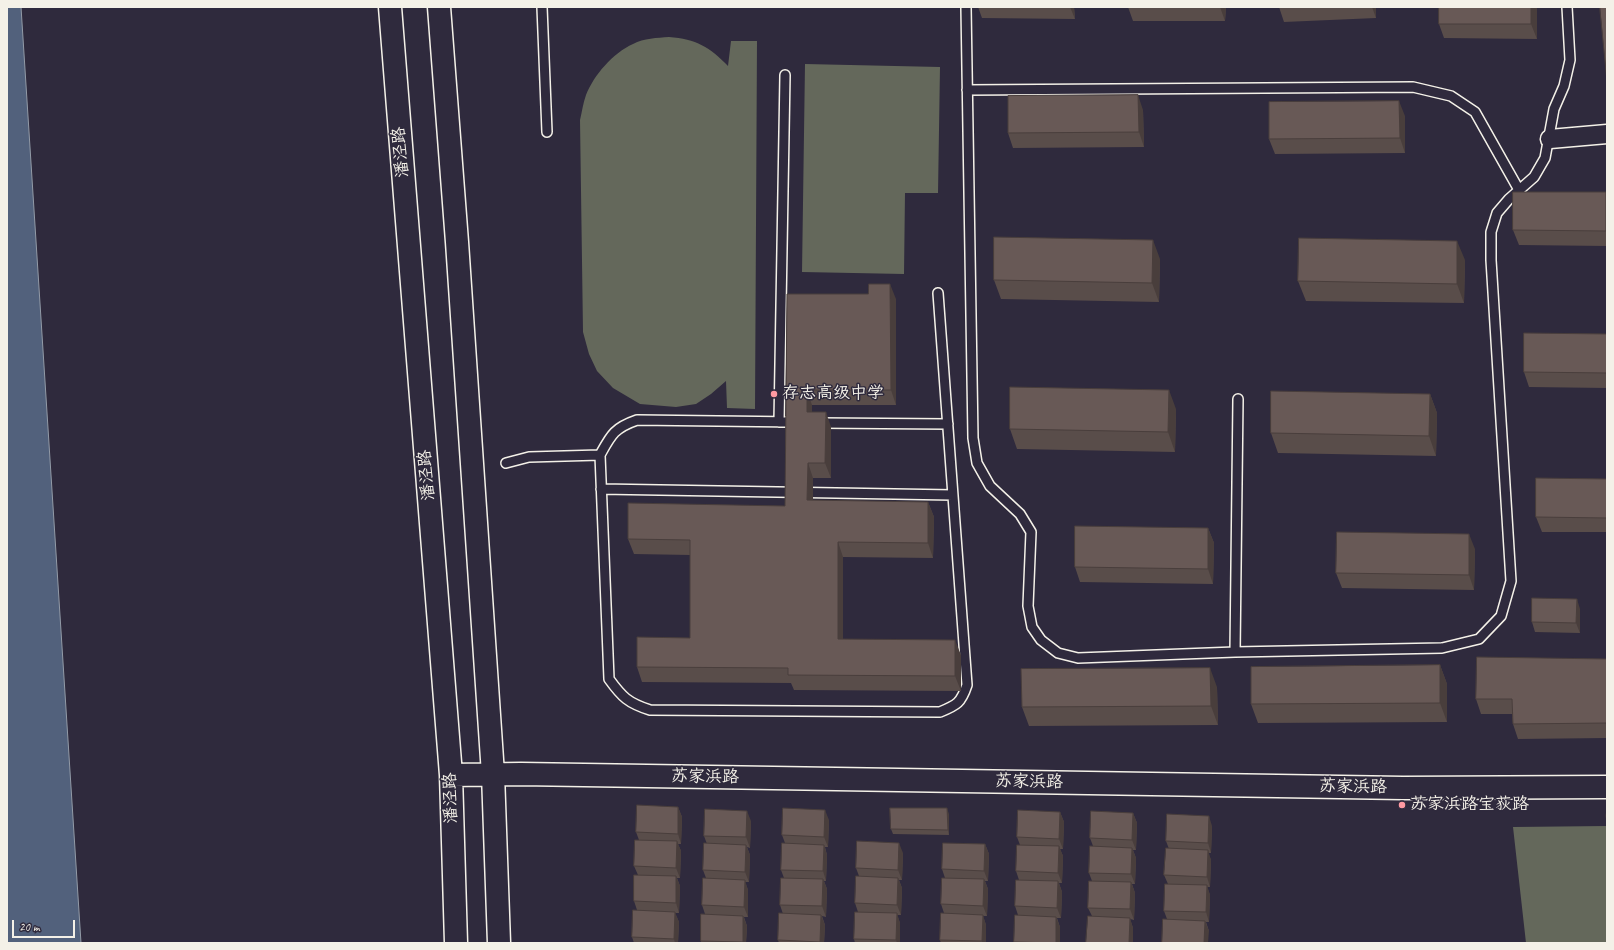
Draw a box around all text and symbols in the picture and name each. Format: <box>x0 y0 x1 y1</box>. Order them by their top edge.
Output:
street label: 潘泾路 <box>389 126 413 178</box>
place label: 存志高级中学 <box>782 384 884 404</box>
marker: 存志高级中学 <box>769 389 779 399</box>
street label: 潘泾路 <box>415 449 439 501</box>
street label: 苏家浜路 <box>671 766 739 788</box>
street label: 苏家浜路 <box>995 771 1063 793</box>
street label: 潘泾路 <box>440 772 462 824</box>
street label: 苏家浜路 <box>1319 776 1387 798</box>
place label: 苏家浜路宝荻路 <box>1410 795 1529 815</box>
marker: 苏家浜路宝荻路 <box>1397 800 1407 810</box>
scale bar <box>14 912 77 938</box>
text: 20 m <box>19 919 39 935</box>

